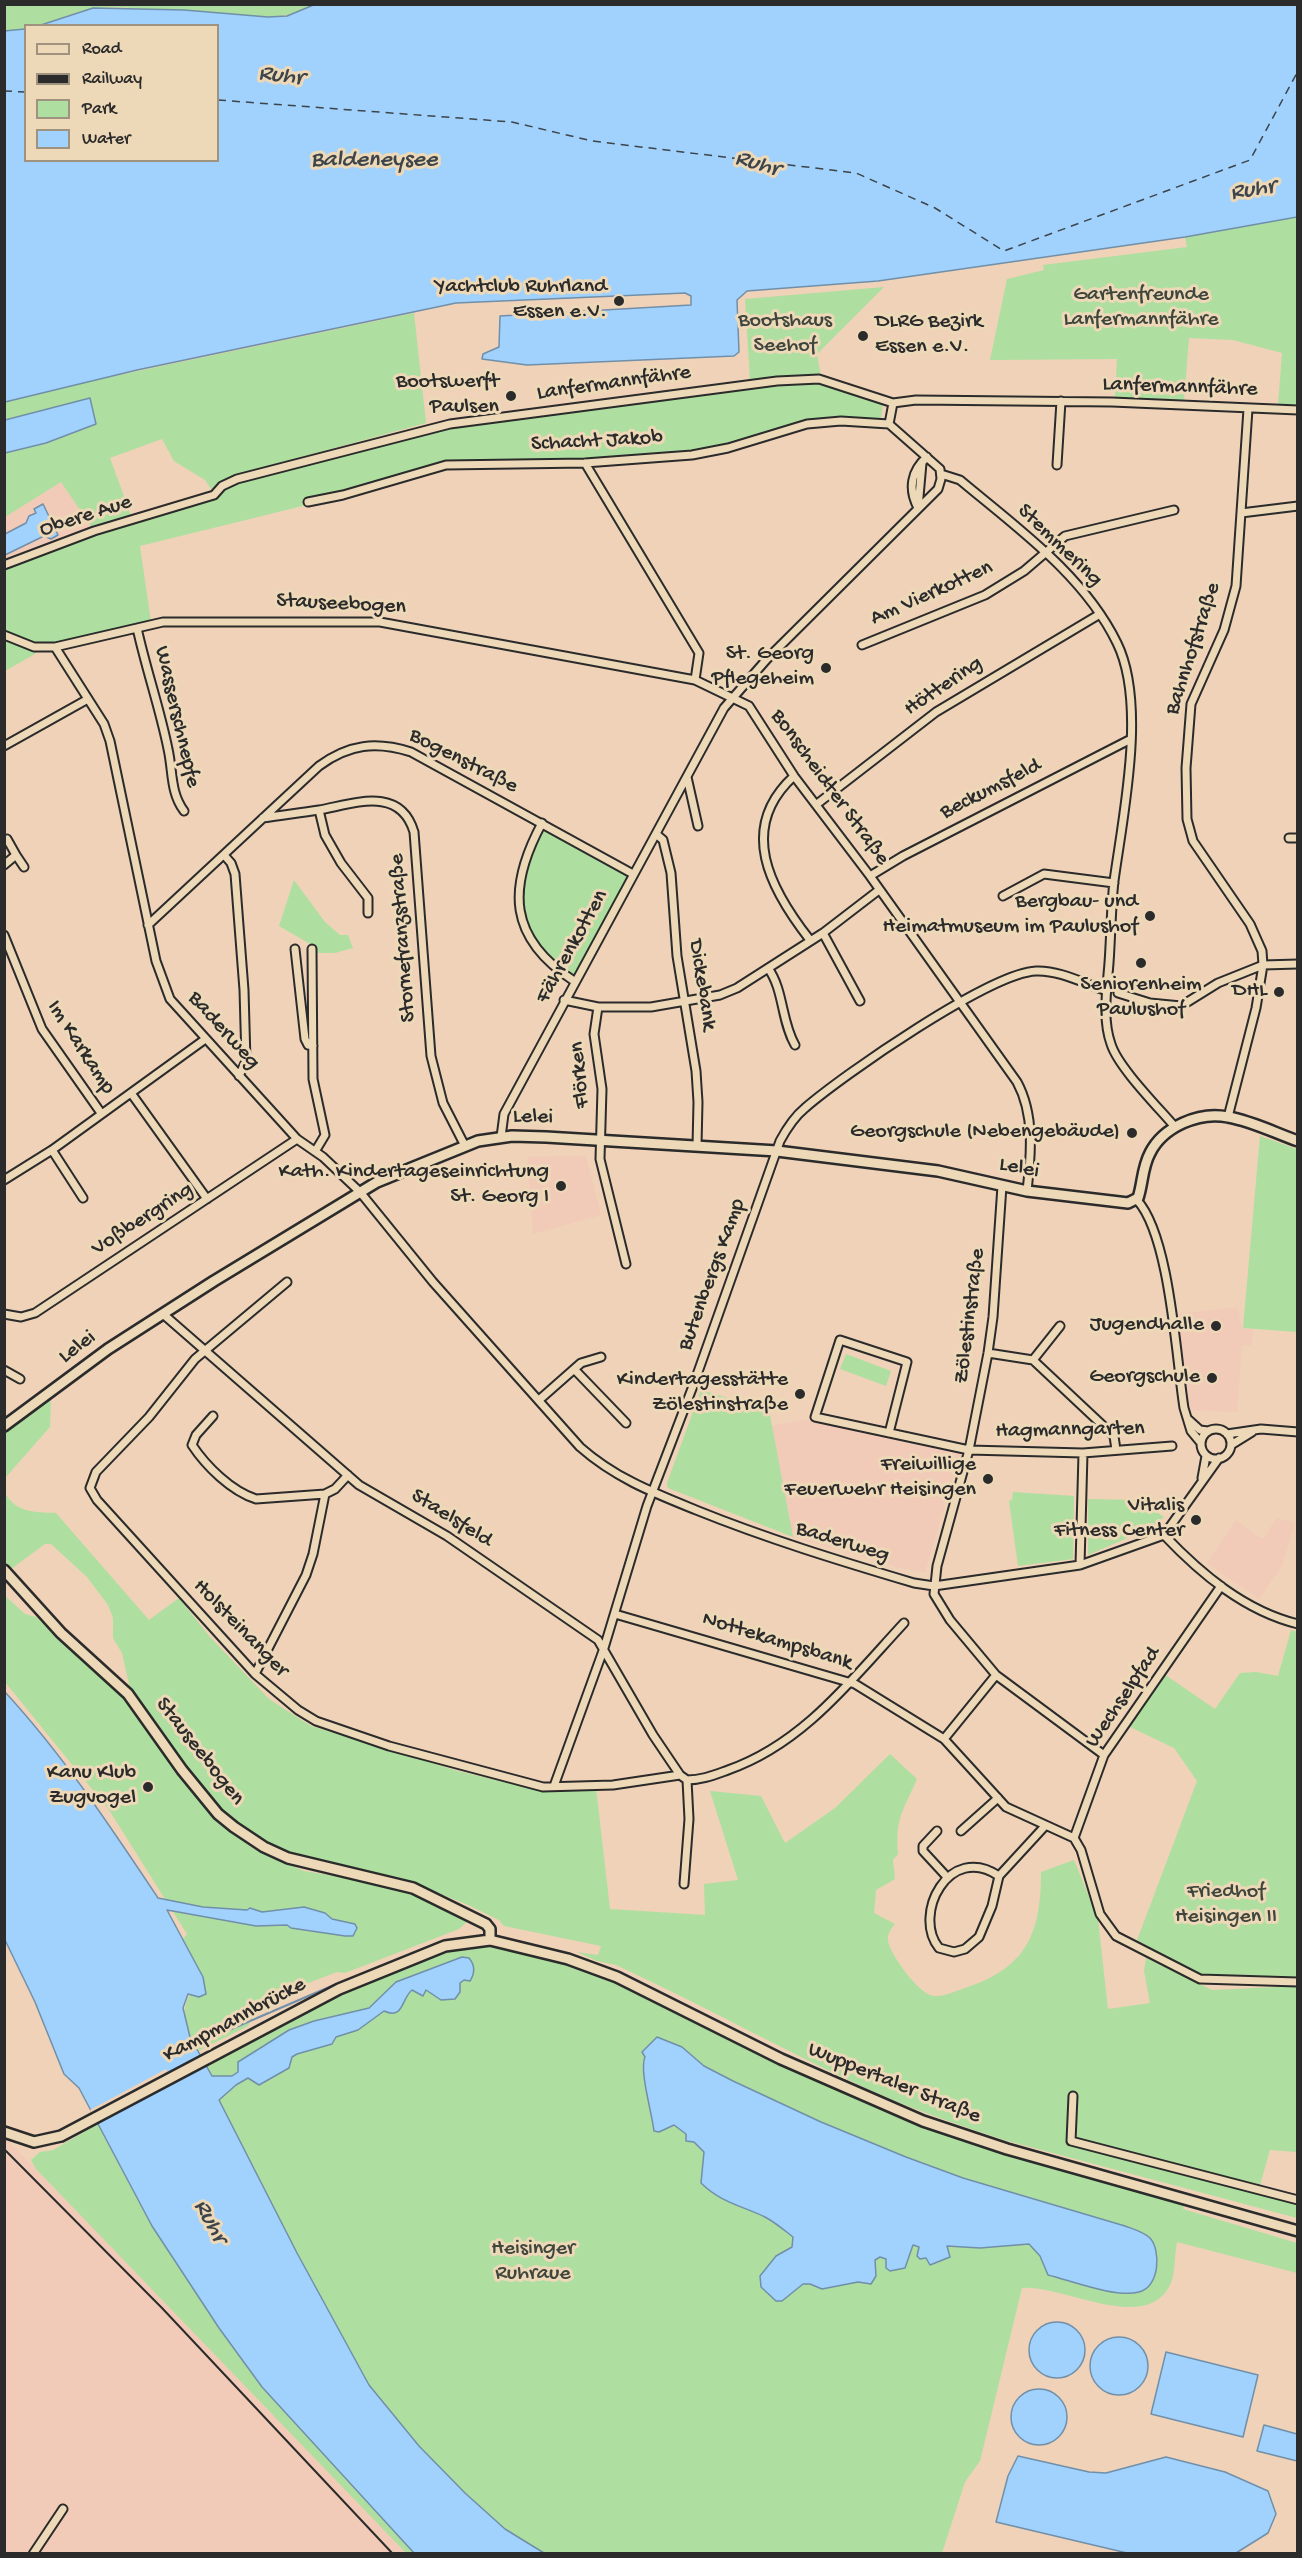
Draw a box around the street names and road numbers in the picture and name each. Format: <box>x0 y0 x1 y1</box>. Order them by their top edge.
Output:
street label: Lanfermannfähre <box>535 360 693 408</box>
street label: Lanfermannfähre <box>1102 372 1258 404</box>
street label: Schacht Jakob <box>530 425 664 459</box>
street label: Obere Aue <box>37 490 135 544</box>
street label: Stemmering <box>1011 499 1107 593</box>
street label: Am Vierkotten <box>867 555 997 633</box>
street label: Bahnhofstraße <box>1160 580 1228 718</box>
street label: Stauseebogen <box>275 588 407 622</box>
street label: Wasserschnepfe <box>147 644 205 790</box>
street label: Höttering <box>900 651 988 723</box>
street label: Bonscheidter Straße <box>763 705 895 871</box>
street label: Bogenstraße <box>404 723 522 801</box>
street label: Beckumsfeld <box>936 753 1046 827</box>
street label: Stornefranzstraße <box>385 853 423 1023</box>
street label: Fährenkotten <box>531 886 615 1008</box>
street label: Dickebank <box>681 938 721 1032</box>
street label: Baderweg <box>181 986 265 1076</box>
street label: Im Karkamp <box>40 996 120 1100</box>
street label: Flörken <box>565 1041 597 1109</box>
street label: Lelei <box>513 1104 553 1132</box>
street label: Lelei <box>997 1152 1041 1186</box>
street label: Voßbergring <box>87 1177 199 1263</box>
street label: Butenbergs Kamp <box>673 1195 753 1355</box>
street label: Zölestinstraße <box>950 1247 992 1385</box>
street label: Lelei <box>54 1325 102 1371</box>
street label: Hagmanngarten <box>995 1416 1145 1446</box>
street label: Staelsfeld <box>405 1484 497 1554</box>
street label: Baderweg <box>792 1516 892 1570</box>
street label: Holsteinanger <box>186 1574 294 1684</box>
street label: Nottekampsbank <box>699 1607 855 1677</box>
street label: Wechselpfad <box>1081 1642 1167 1754</box>
street label: Stauseebogen <box>149 1693 249 1811</box>
street label: Kampmannbrücke <box>159 1972 311 2070</box>
street label: Wuppertaler Straße <box>804 2037 984 2131</box>

